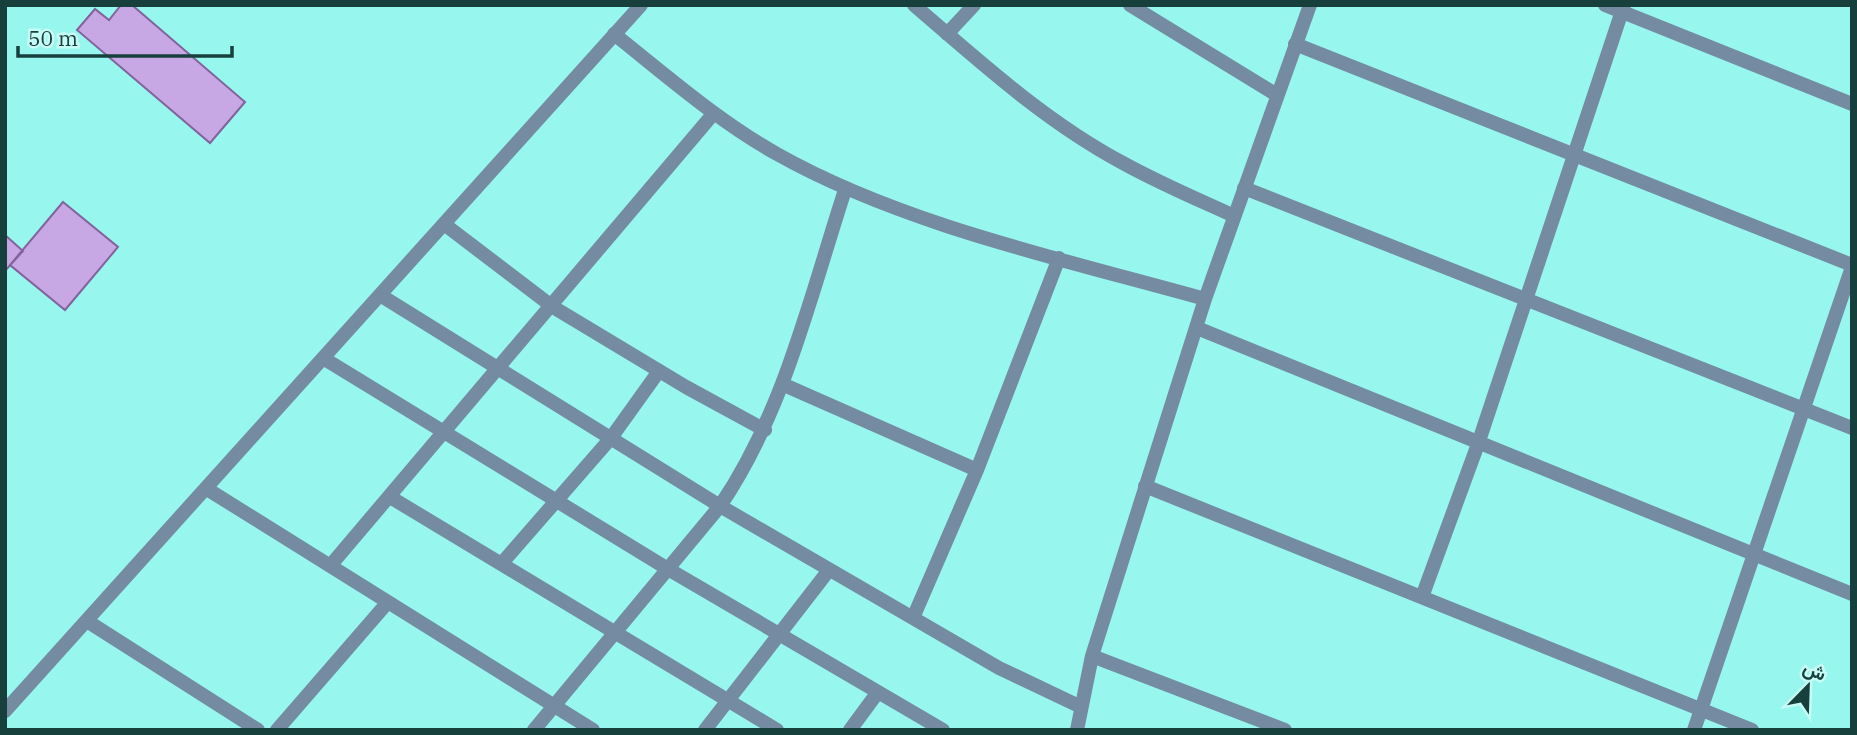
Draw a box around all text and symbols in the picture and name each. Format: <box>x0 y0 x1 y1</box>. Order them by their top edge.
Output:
scale bar <box>18 14 231 58</box>
text: 50 m <box>28 24 78 52</box>
north arrow <box>1773 651 1843 721</box>
text: ش <box>1799 655 1830 686</box>

